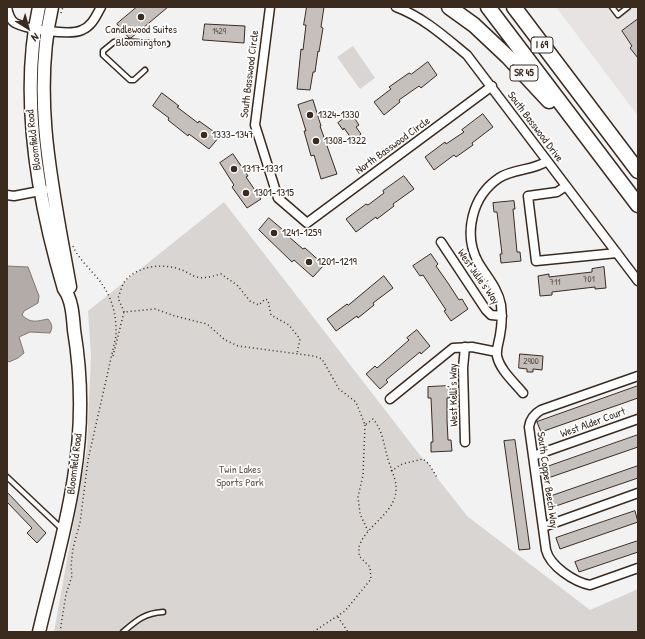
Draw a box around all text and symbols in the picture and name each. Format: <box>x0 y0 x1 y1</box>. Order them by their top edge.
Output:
north arrow <box>8 8 48 48</box>
marker: Candlewood Suites Bloomington <box>136 12 146 22</box>
place label: Candlewood Suites Bloomington <box>105 23 177 49</box>
house number: 1429 <box>212 27 226 37</box>
street label: South Basswood Circle <box>238 29 262 119</box>
text: N <box>29 30 42 45</box>
road number: I 69 <box>531 37 553 53</box>
road number: SR 45 <box>510 65 538 81</box>
street label: South Basswood Drive <box>504 89 566 165</box>
place label: 1324-1330 <box>318 108 359 122</box>
street label: Bloomfield Road <box>24 109 44 171</box>
marker: 1324-1330 <box>305 110 315 120</box>
street label: North Basswood Circle <box>353 115 433 177</box>
place label: 1333-1347 <box>212 128 254 142</box>
marker: 1333-1347 <box>199 130 209 140</box>
place label: 1308-1322 <box>324 134 366 148</box>
marker: 1308-1322 <box>311 136 321 146</box>
place label: 1317-1331 <box>242 162 283 176</box>
marker: 1317-1331 <box>229 164 239 174</box>
place label: 1301-1315 <box>254 186 294 200</box>
marker: 1301-1315 <box>241 188 251 198</box>
place label: 1241-1259 <box>282 226 322 240</box>
marker: 1241-1259 <box>269 228 279 238</box>
street label: West Julie's Way <box>454 247 502 307</box>
place label: 1201-1219 <box>317 255 357 269</box>
marker: 1201-1219 <box>304 257 314 267</box>
house number: 701 <box>583 275 595 285</box>
house number: 711 <box>550 278 560 288</box>
house number: 2900 <box>523 357 539 367</box>
street label: West Kelli's Way <box>447 363 461 427</box>
street label: West Alder Court <box>559 405 627 441</box>
street label: South Copper Beech Way <box>534 431 560 529</box>
street label: Bloomfield Road <box>65 433 85 495</box>
park label: Twin Lakes Sports Park <box>216 463 264 489</box>

